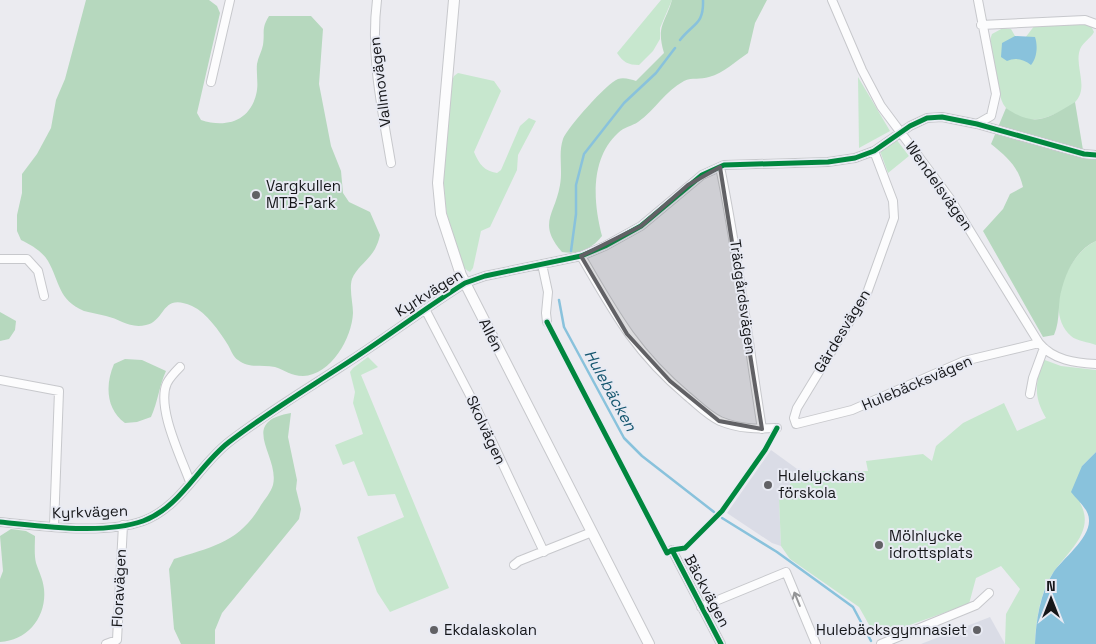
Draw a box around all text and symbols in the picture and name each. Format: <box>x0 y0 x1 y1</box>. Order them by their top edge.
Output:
street label: Vallmovägen <box>365 36 394 128</box>
street label: Wendelsvägen <box>902 137 977 234</box>
place label: Vargkullen MTB-Park <box>266 176 341 212</box>
marker: Vargkullen MTB-Park <box>250 189 262 201</box>
street label: Trädgårdsvägen <box>726 238 761 356</box>
street label: Kyrkvägen <box>392 264 466 321</box>
street label: Gärdesvägen <box>809 286 874 376</box>
street label: Allén <box>475 315 508 355</box>
water label: Hulebäcken <box>580 346 642 436</box>
street label: Hulebäcksvägen <box>859 351 975 414</box>
street label: Skolvägen <box>462 392 511 467</box>
place label: Hulelyckans förskola <box>778 466 865 502</box>
marker: Hulelyckans förskola <box>762 479 774 491</box>
street label: Kyrkvägen <box>52 501 128 522</box>
place label: Mölnlycke idrottsplats <box>889 526 973 562</box>
marker: Mölnlycke idrottsplats <box>873 539 885 551</box>
street label: Floravägen <box>107 548 130 628</box>
street label: Bäckvägen <box>680 551 734 630</box>
north arrow <box>1026 574 1076 624</box>
text: N <box>1046 577 1056 595</box>
one-way arrow <box>792 592 802 607</box>
place label: Ekdalaskolan <box>444 620 537 639</box>
place label: Hulebäcksgymnasiet <box>816 620 967 639</box>
marker: Ekdalaskolan <box>428 624 440 636</box>
marker: Hulebäcksgymnasiet <box>971 624 983 636</box>

